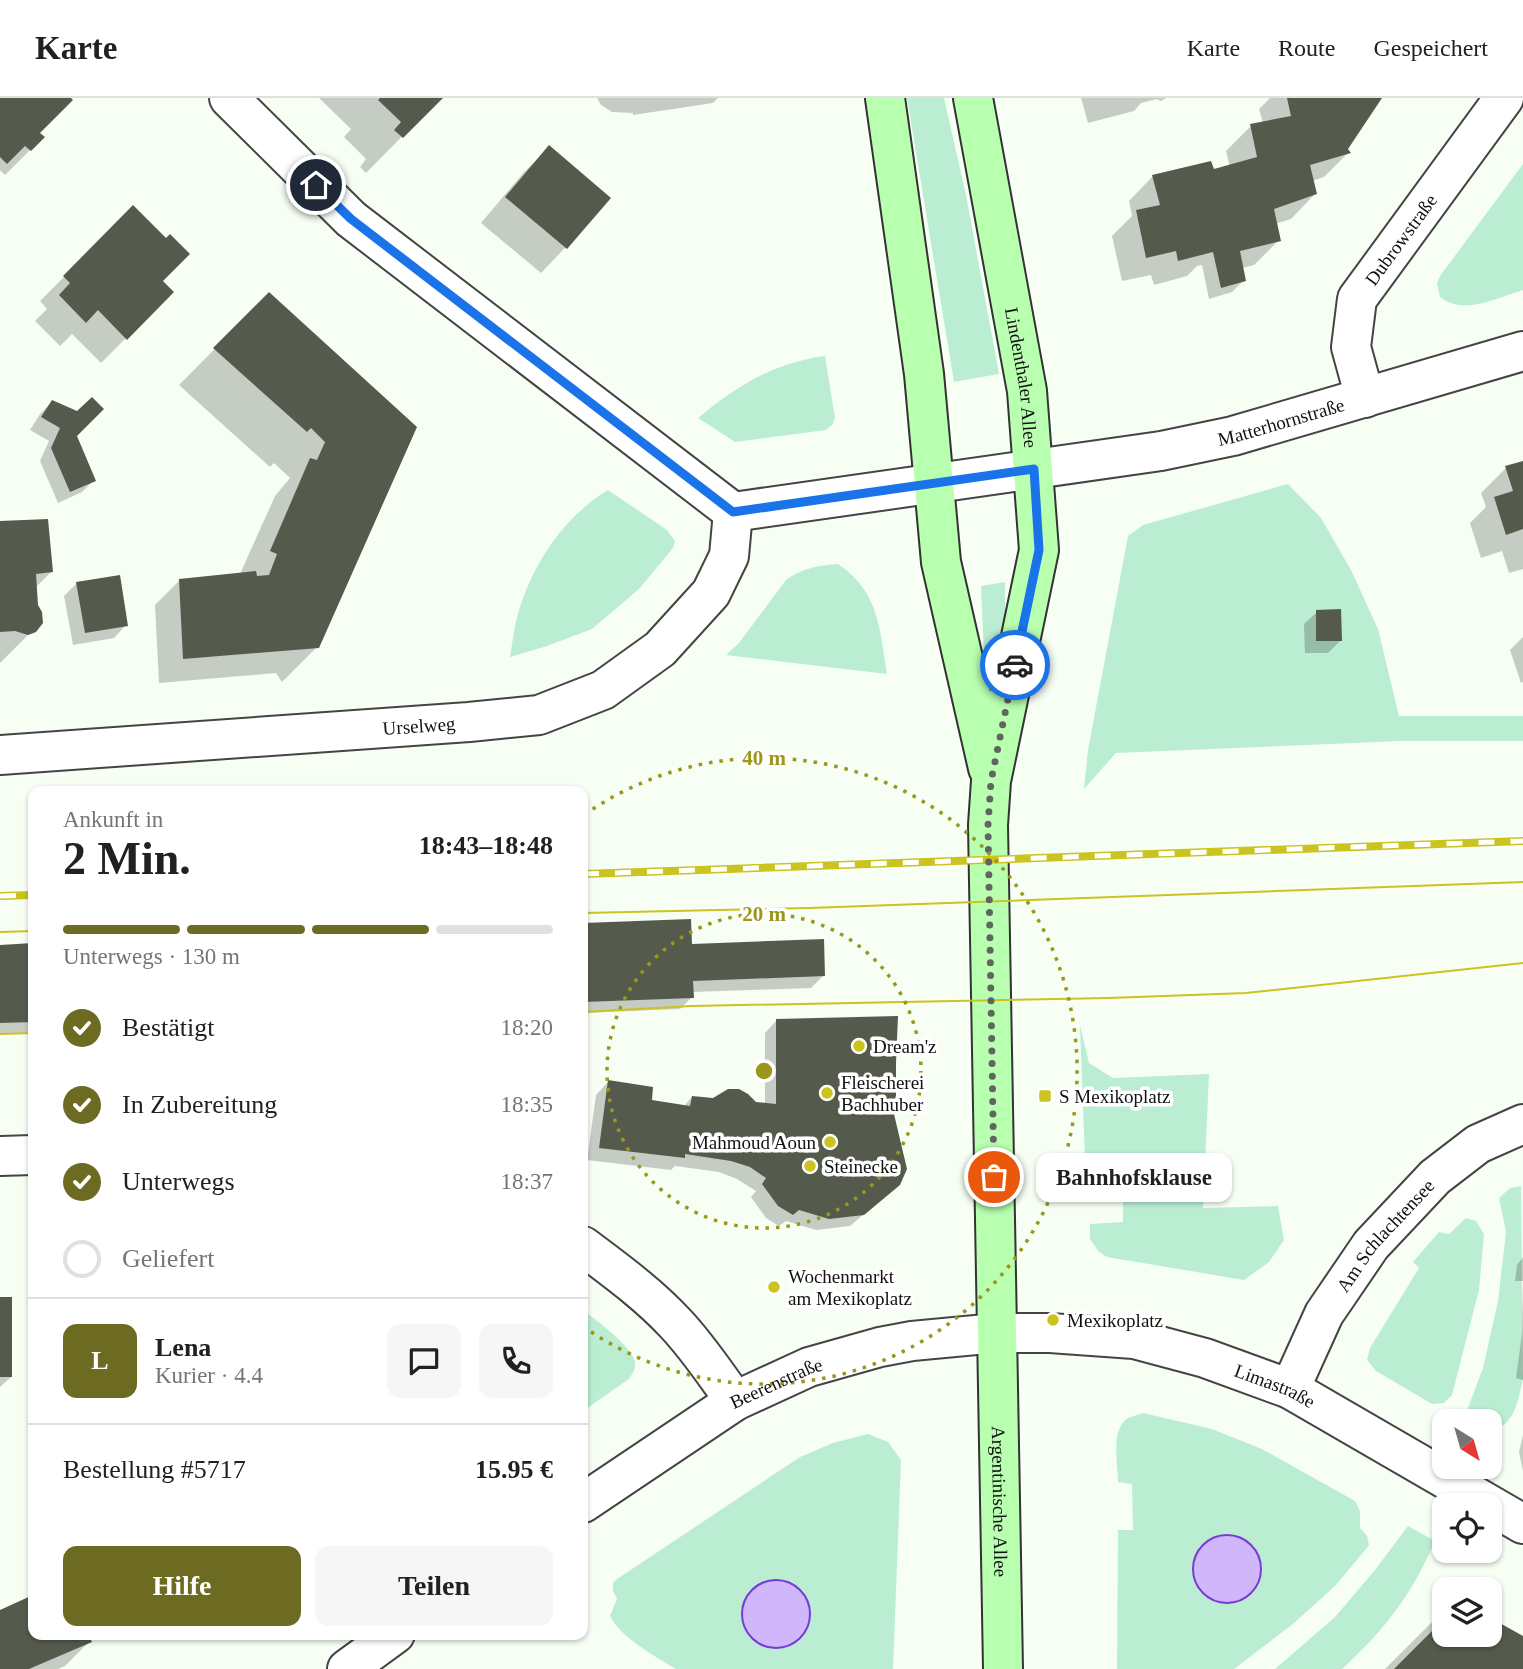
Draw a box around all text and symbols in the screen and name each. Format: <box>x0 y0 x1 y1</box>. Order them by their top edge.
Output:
text: Karte <box>35 30 117 66</box>
text: Karte <box>1187 35 1240 61</box>
text: Route <box>1278 35 1335 61</box>
text: Gespeichert <box>1373 35 1488 61</box>
pin <box>286 155 346 215</box>
icon: home <box>297 166 335 204</box>
street label: Dubrowstraße <box>1361 190 1441 289</box>
street label: Lindenthaler Allee <box>1001 306 1041 449</box>
street label: Matterhornstraße <box>1216 394 1347 450</box>
courier <box>980 630 1050 700</box>
icon: car <box>996 646 1034 684</box>
street label: Urselweg <box>382 713 457 739</box>
text: 40 m <box>742 746 786 770</box>
text: Ankunft in <box>63 807 163 832</box>
text: 18:43–18:48 <box>419 831 553 860</box>
text: 2 Min. <box>63 833 191 884</box>
text: 20 m <box>742 902 786 926</box>
text: Unterwegs · 130 m <box>63 944 240 969</box>
icon: check <box>63 1009 101 1047</box>
text: Bestätigt <box>122 1013 214 1042</box>
text: 18:20 <box>501 1015 553 1040</box>
place label: Dream'z <box>873 1036 937 1057</box>
marker: Dream'z <box>851 1038 867 1054</box>
centre of rings <box>752 1059 776 1083</box>
place label: Fleischerei Bachhuber <box>841 1072 924 1115</box>
marker: Fleischerei Bachhuber <box>819 1085 835 1101</box>
icon: check <box>63 1086 101 1124</box>
place label: S Mexikoplatz <box>1059 1086 1170 1107</box>
marker: S Mexikoplatz <box>1037 1088 1053 1104</box>
text: In Zubereitung <box>122 1090 277 1119</box>
text: 18:35 <box>501 1092 553 1117</box>
place label: Mahmoud Aoun <box>692 1132 816 1153</box>
marker: Mahmoud Aoun <box>822 1134 838 1150</box>
pin <box>964 1147 1024 1207</box>
callout: Bahnhofsklause <box>1036 1152 1232 1202</box>
place label: Steinecke <box>824 1156 898 1177</box>
marker: Steinecke <box>802 1158 818 1174</box>
icon: bag <box>975 1158 1013 1196</box>
icon: check <box>63 1163 101 1201</box>
text: Bahnhofsklause <box>1056 1165 1212 1190</box>
text: Unterwegs <box>122 1167 235 1196</box>
text: 18:37 <box>501 1169 553 1194</box>
street label: Am Schlachtensee <box>1332 1175 1438 1296</box>
text: Geliefert <box>122 1244 214 1273</box>
place label: Wochenmarkt am Mexikoplatz <box>788 1266 912 1309</box>
marker: Wochenmarkt am Mexikoplatz <box>766 1279 782 1295</box>
place label: Mexikoplatz <box>1067 1310 1163 1331</box>
marker: Mexikoplatz <box>1045 1312 1061 1328</box>
button: chat <box>387 1324 461 1398</box>
button: phone <box>479 1324 553 1398</box>
text: Lena <box>155 1333 211 1362</box>
text: L <box>91 1346 109 1375</box>
street label: Beerenstraße <box>727 1354 825 1413</box>
street label: Limastraße <box>1232 1360 1319 1412</box>
text: Kurier · 4.4 <box>155 1363 263 1388</box>
north arrow <box>1432 1409 1502 1479</box>
map controls <box>1432 1409 1502 1647</box>
street label: Argentinische Allee <box>988 1426 1011 1577</box>
text: Bestellung #5717 <box>63 1455 246 1484</box>
text: 15.95 € <box>475 1455 553 1484</box>
button: locate <box>1432 1493 1502 1563</box>
button: Hilfe <box>63 1546 301 1626</box>
button: Teilen <box>315 1546 553 1626</box>
button: layers <box>1432 1577 1502 1647</box>

